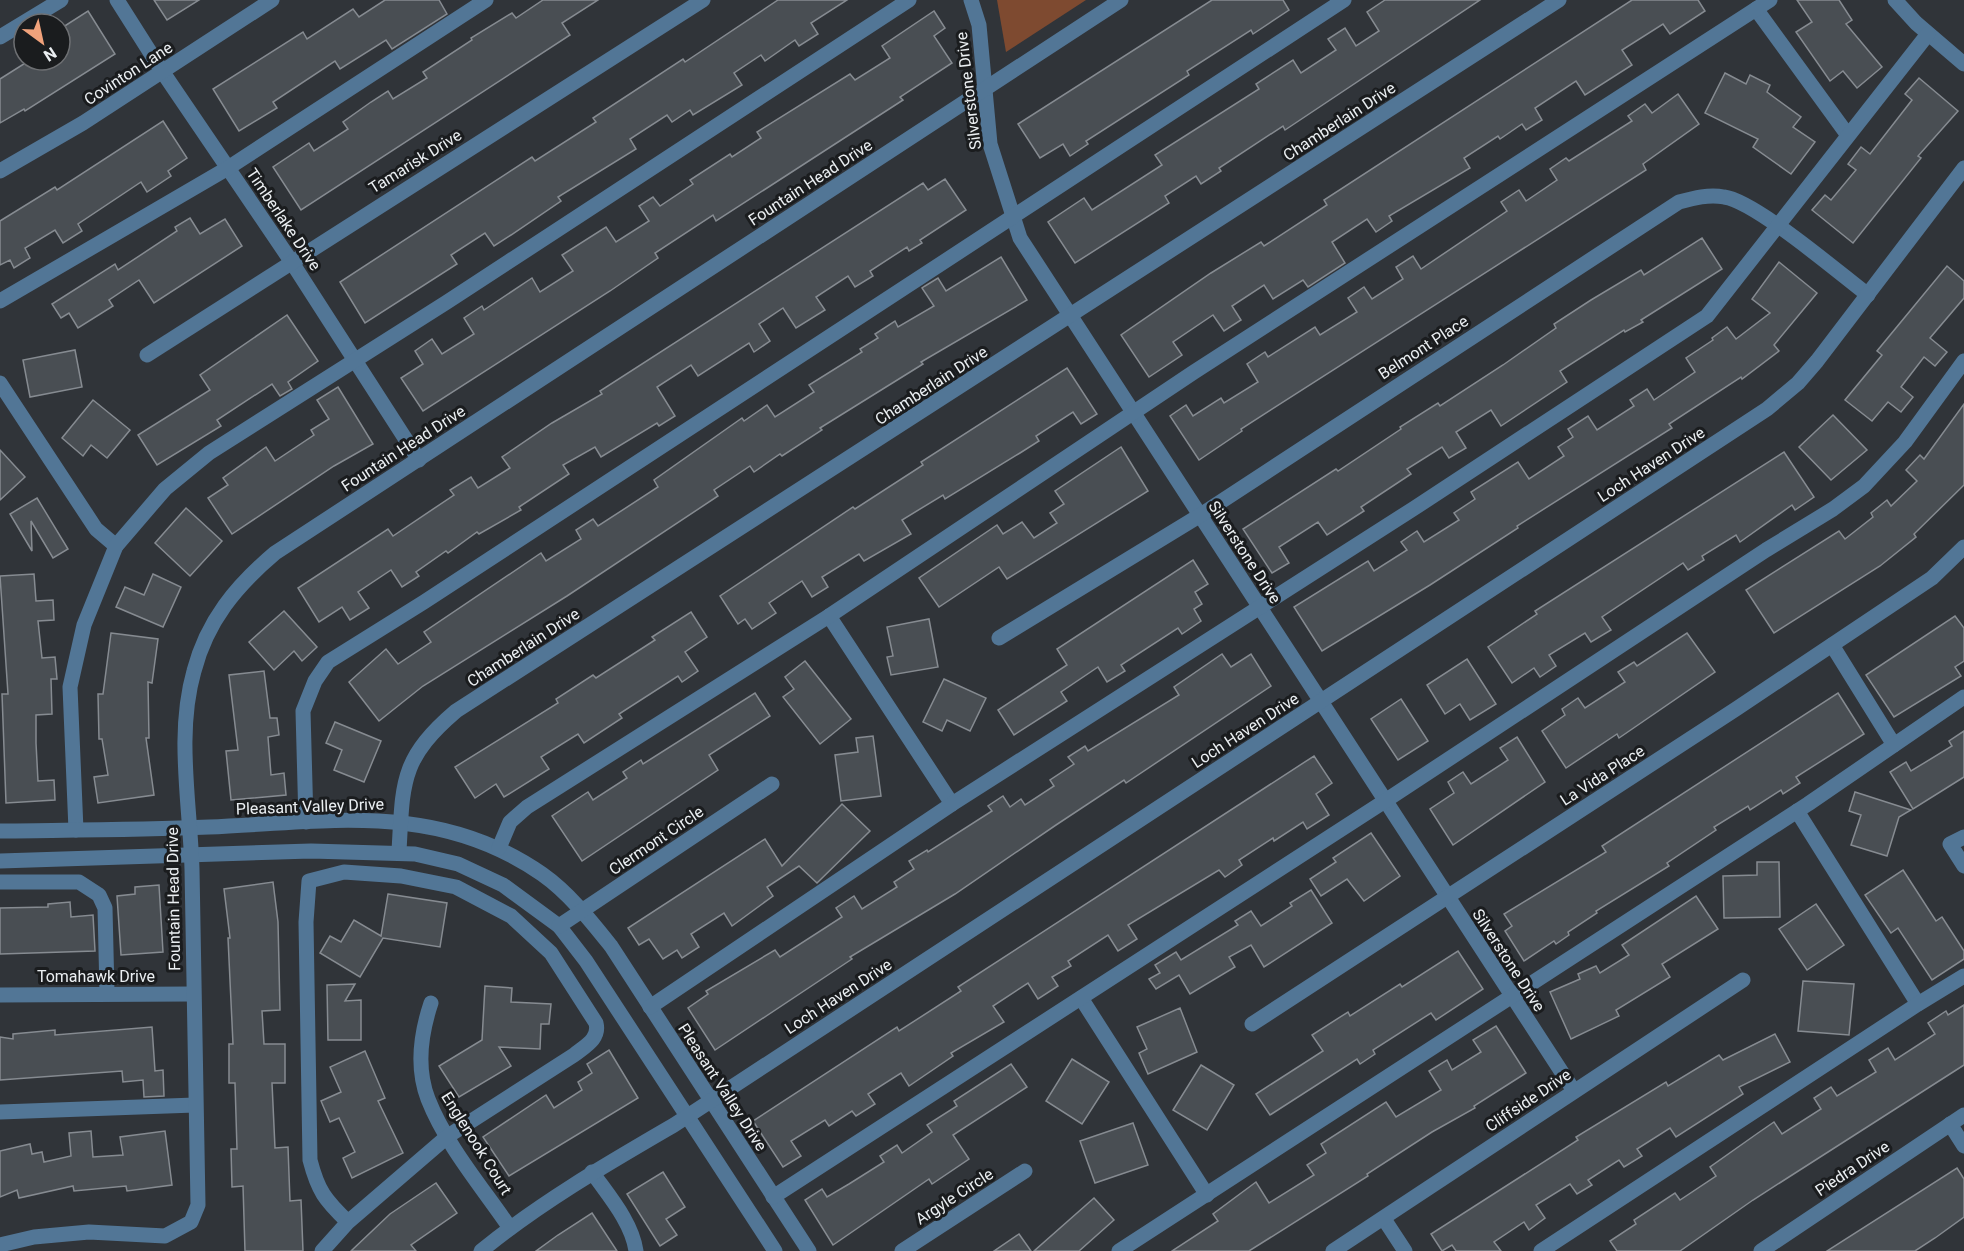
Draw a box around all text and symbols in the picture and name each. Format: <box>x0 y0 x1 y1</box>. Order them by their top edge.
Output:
north arrow <box>12 12 72 72</box>
street label: Silverstone Drive <box>952 31 985 151</box>
street label: Covinton Lane <box>81 38 176 109</box>
text: N <box>40 43 60 65</box>
street label: Chamberlain Drive <box>1280 78 1399 165</box>
street label: Tamarisk Drive <box>365 125 465 197</box>
street label: Fountain Head Drive <box>745 135 876 230</box>
street label: Timberlake Drive <box>242 165 325 274</box>
street label: Belmont Place <box>1375 311 1472 383</box>
street label: Chamberlain Drive <box>872 342 991 429</box>
street label: Fountain Head Drive <box>338 401 469 496</box>
street label: Loch Haven Drive <box>1594 423 1708 506</box>
street label: Silverstone Drive <box>1204 497 1285 607</box>
street label: Chamberlain Drive <box>464 604 583 691</box>
street label: Loch Haven Drive <box>1188 689 1302 772</box>
street label: La Vida Place <box>1557 741 1648 810</box>
street label: Pleasant Valley Drive <box>236 794 384 819</box>
street label: Clermont Circle <box>605 802 707 879</box>
street label: Fountain Head Drive <box>163 827 184 971</box>
street label: Silverstone Drive <box>1468 905 1549 1015</box>
street label: Loch Haven Drive <box>781 955 895 1038</box>
street label: Tomahawk Drive <box>37 967 155 986</box>
street label: Pleasant Valley Drive <box>674 1020 771 1155</box>
street label: Cliffside Drive <box>1482 1065 1575 1136</box>
street label: Englenook Court <box>437 1088 516 1198</box>
street label: Piedra Drive <box>1812 1137 1893 1200</box>
street label: Argyle Circle <box>912 1164 997 1229</box>

